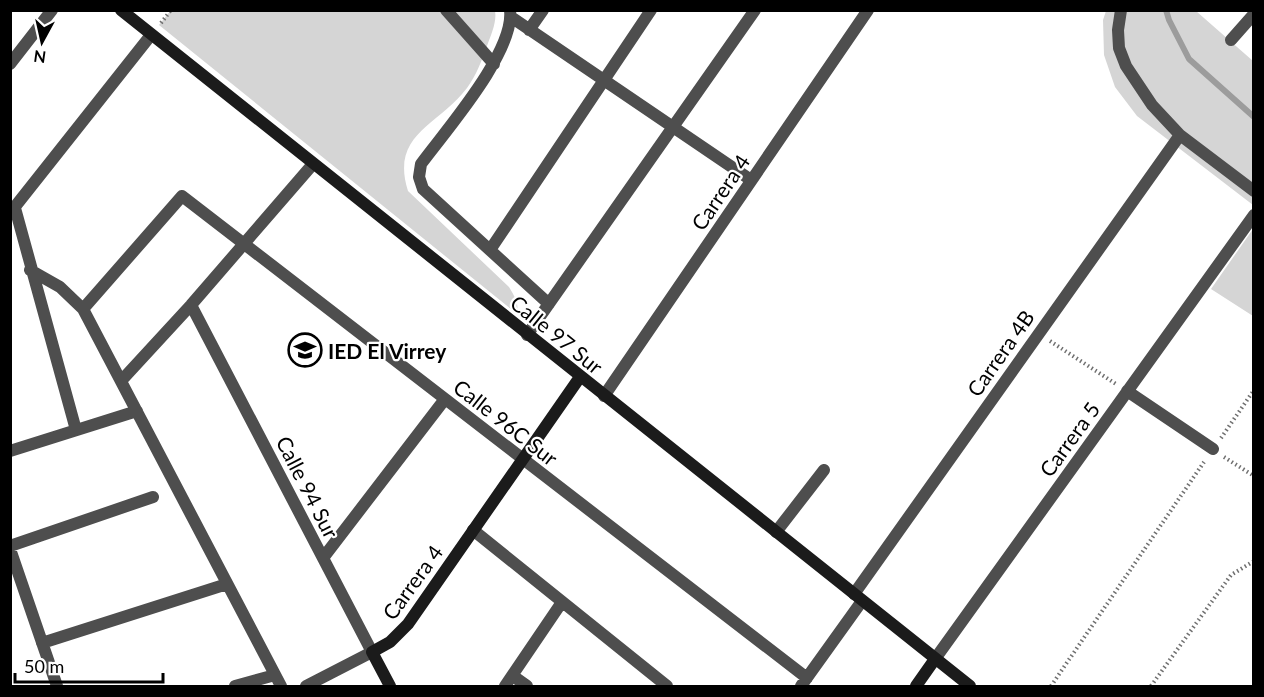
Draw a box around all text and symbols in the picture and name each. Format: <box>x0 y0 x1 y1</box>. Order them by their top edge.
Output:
north arrow <box>12 12 72 72</box>
text: N <box>32 47 47 68</box>
street label: Carrera 4 <box>686 149 754 235</box>
street label: Calle 97 Sur <box>506 289 608 379</box>
street label: Carrera 4B <box>961 305 1039 401</box>
school or university icon: IED El Virrey <box>287 332 323 368</box>
place label: IED El Virrey <box>328 338 447 363</box>
street label: Calle 96C Sur <box>449 374 563 471</box>
street label: Carrera 5 <box>1034 397 1104 481</box>
street label: Calle 94 Sur <box>272 432 345 542</box>
street label: Carrera 4 <box>377 540 447 624</box>
scale bar <box>15 646 164 684</box>
text: 50 m <box>24 655 64 677</box>

